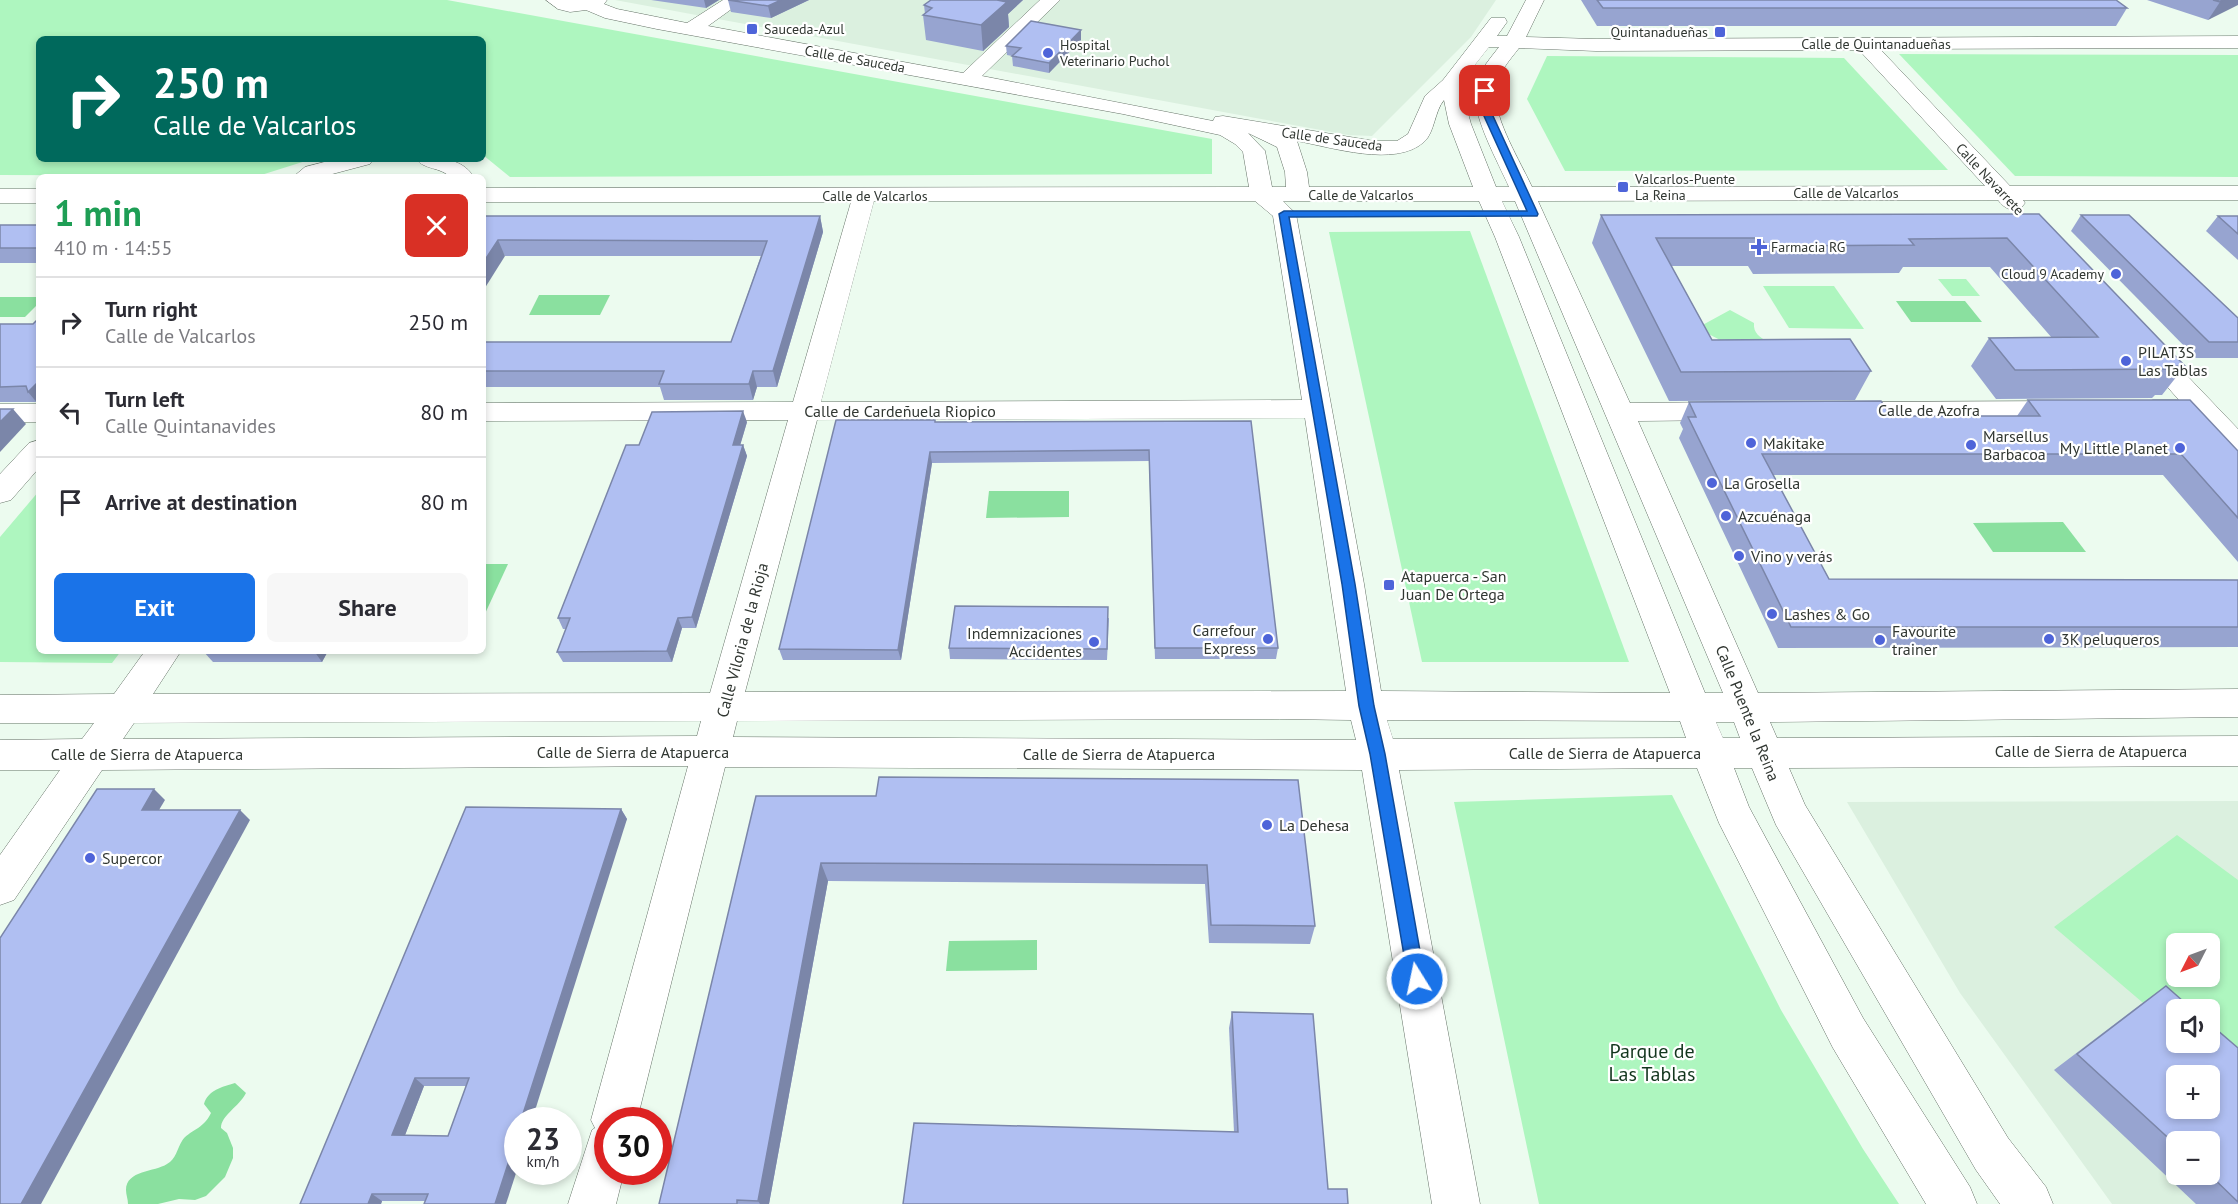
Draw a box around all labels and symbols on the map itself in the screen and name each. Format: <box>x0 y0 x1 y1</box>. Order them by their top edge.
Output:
place label: Sauceda-Azul <box>764 20 844 38</box>
marker: Sauceda-Azul <box>745 22 759 36</box>
place label: Quintanadueñas <box>1610 23 1708 41</box>
marker: Quintanadueñas <box>1713 25 1727 39</box>
street label: Calle de Quintanadueñas <box>1801 35 1951 53</box>
place label: Hospital Veterinario Puchol <box>1059 36 1169 70</box>
street label: Calle de Sauceda <box>803 41 907 77</box>
marker: Hospital Veterinario Puchol <box>1041 46 1055 60</box>
pin <box>1459 65 1510 116</box>
street label: Calle de Sauceda <box>1280 123 1384 155</box>
street label: Calle Navarrete <box>1952 139 2028 219</box>
place label: Valcarlos-Puente La Reina <box>1634 170 1735 204</box>
marker: Valcarlos-Puente La Reina <box>1616 180 1630 194</box>
street label: Calle de Valcarlos <box>1793 184 1899 202</box>
street label: Calle de Valcarlos <box>1308 186 1414 204</box>
street label: Calle de Valcarlos <box>822 187 928 205</box>
place label: Farmacia RG <box>1771 238 1845 256</box>
marker: Farmacia RG <box>1752 240 1766 254</box>
place label: Cloud 9 Academy <box>2001 265 2104 283</box>
marker: Cloud 9 Academy <box>2109 267 2123 281</box>
place label: PILAT3S Las Tablas <box>2138 342 2208 380</box>
marker: PILAT3S Las Tablas <box>2119 354 2133 368</box>
street label: Calle de Azofra <box>1878 400 1980 420</box>
street label: Calle de Cardeñuela Riopico <box>804 401 996 421</box>
place label: Marsellus Barbacoa <box>1983 426 2049 464</box>
place label: Makitake <box>1763 433 1825 453</box>
marker: Makitake <box>1744 436 1758 450</box>
marker: Marsellus Barbacoa <box>1964 438 1978 452</box>
place label: My Little Planet <box>2060 438 2169 458</box>
marker: My Little Planet <box>2173 441 2187 455</box>
place label: La Grosella <box>1724 473 1800 493</box>
marker: La Grosella <box>1705 476 1719 490</box>
place label: Azcuénaga <box>1738 506 1811 526</box>
marker: Azcuénaga <box>1719 509 1733 523</box>
place label: Vino y verás <box>1750 546 1833 566</box>
marker: Vino y verás <box>1732 549 1746 563</box>
street label: Calle Viloria de la Rioja <box>712 561 772 719</box>
place label: Atapuerca - San Juan De Ortega <box>1400 566 1506 604</box>
marker: Atapuerca - San Juan De Ortega <box>1382 578 1396 592</box>
place label: Lashes & Go <box>1784 604 1870 624</box>
marker: Lashes & Go <box>1765 607 1779 621</box>
place label: Carrefour Express <box>1193 620 1257 658</box>
place label: Favourite trainer <box>1892 621 1956 659</box>
place label: Indemnizaciones Accidentes <box>967 623 1082 661</box>
place label: 3K peluqueros <box>2061 629 2160 649</box>
marker: Carrefour Express <box>1261 632 1275 646</box>
marker: 3K peluqueros <box>2042 632 2056 646</box>
marker: Favourite trainer <box>1873 633 1887 647</box>
marker: Indemnizaciones Accidentes <box>1087 635 1101 649</box>
street label: Calle Puente la Reina <box>1712 642 1784 784</box>
street label: Calle de Sierra de Atapuerca <box>1995 741 2187 761</box>
street label: Calle de Sierra de Atapuerca <box>537 742 729 762</box>
street label: Calle de Sierra de Atapuerca <box>1509 743 1701 763</box>
street label: Calle de Sierra de Atapuerca <box>51 744 243 764</box>
street label: Calle de Sierra de Atapuerca <box>1023 744 1215 764</box>
place label: La Dehesa <box>1279 815 1349 835</box>
marker: La Dehesa <box>1260 818 1274 832</box>
place label: Supercor <box>102 848 163 868</box>
marker: Supercor <box>83 851 97 865</box>
north arrow <box>2166 933 2220 987</box>
position arrow <box>1385 947 1449 1011</box>
park label: Parque de Las Tablas <box>1609 1038 1695 1087</box>
speed limit sign: 30 <box>594 1107 672 1185</box>

